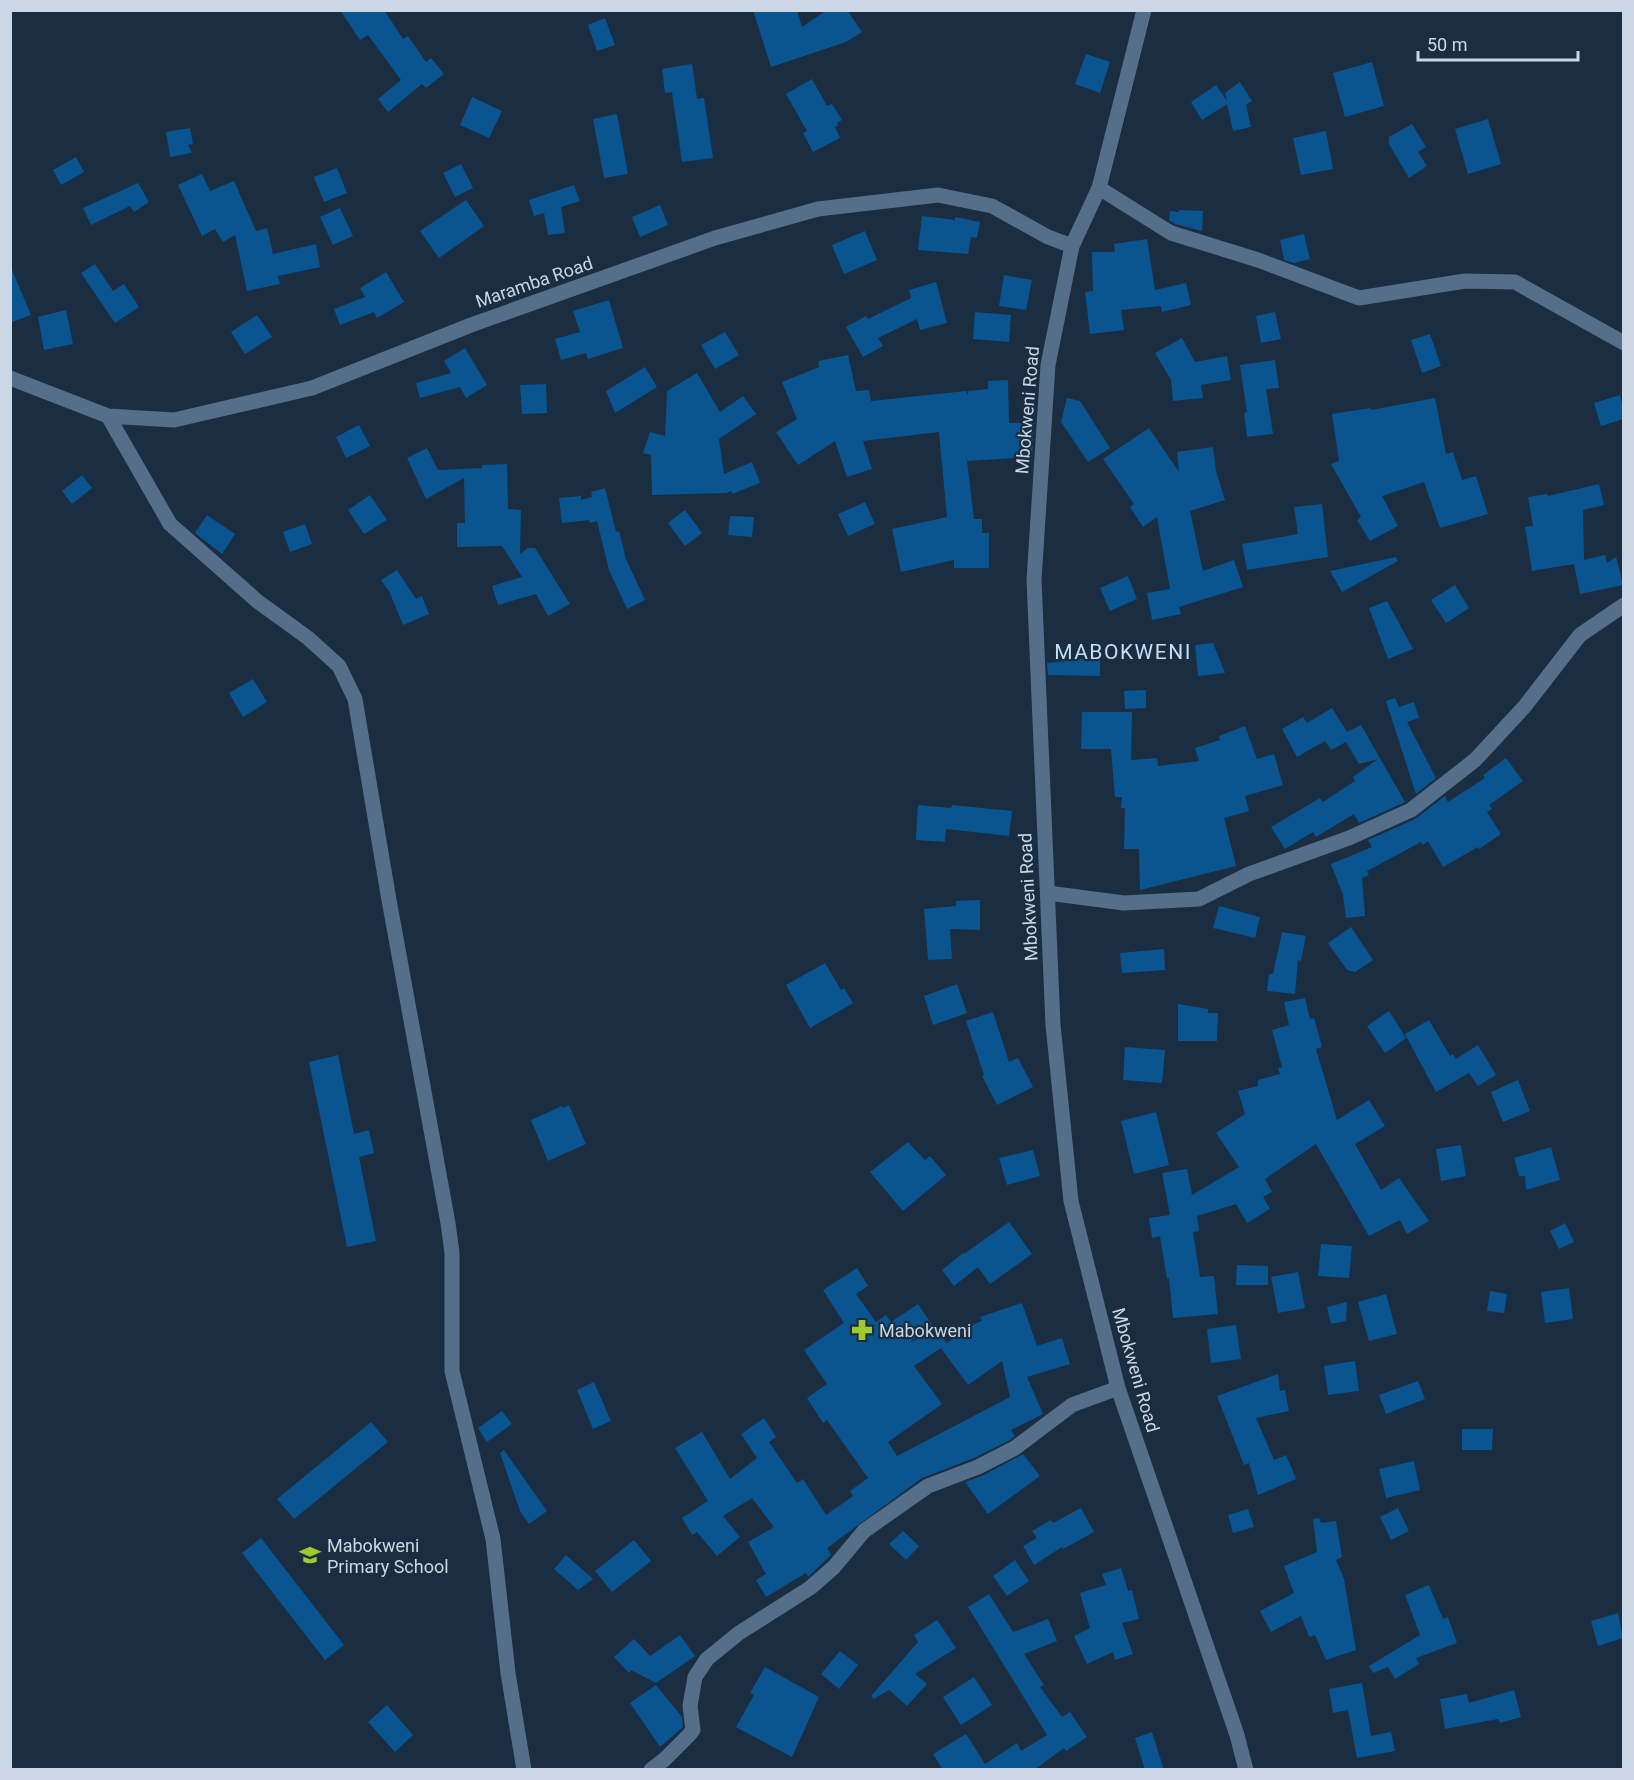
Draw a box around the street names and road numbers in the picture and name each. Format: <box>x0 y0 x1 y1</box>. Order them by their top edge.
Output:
street label: Maramba Road <box>473 252 595 312</box>
street label: Mbokweni Road <box>1011 345 1043 475</box>
street label: Mbokweni Road <box>1014 832 1042 962</box>
street label: Mbokweni Road <box>1108 1305 1164 1435</box>

